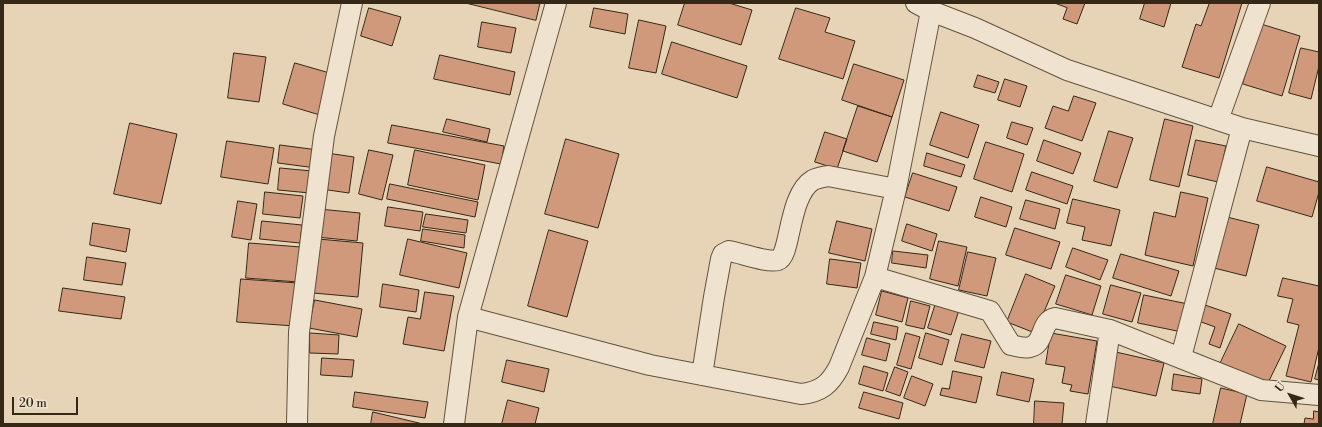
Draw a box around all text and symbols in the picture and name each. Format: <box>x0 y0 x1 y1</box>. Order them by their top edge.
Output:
north arrow <box>1270 375 1310 415</box>
text: U <box>1273 380 1289 395</box>
scale bar <box>14 389 80 415</box>
text: 20 m <box>19 396 47 411</box>

